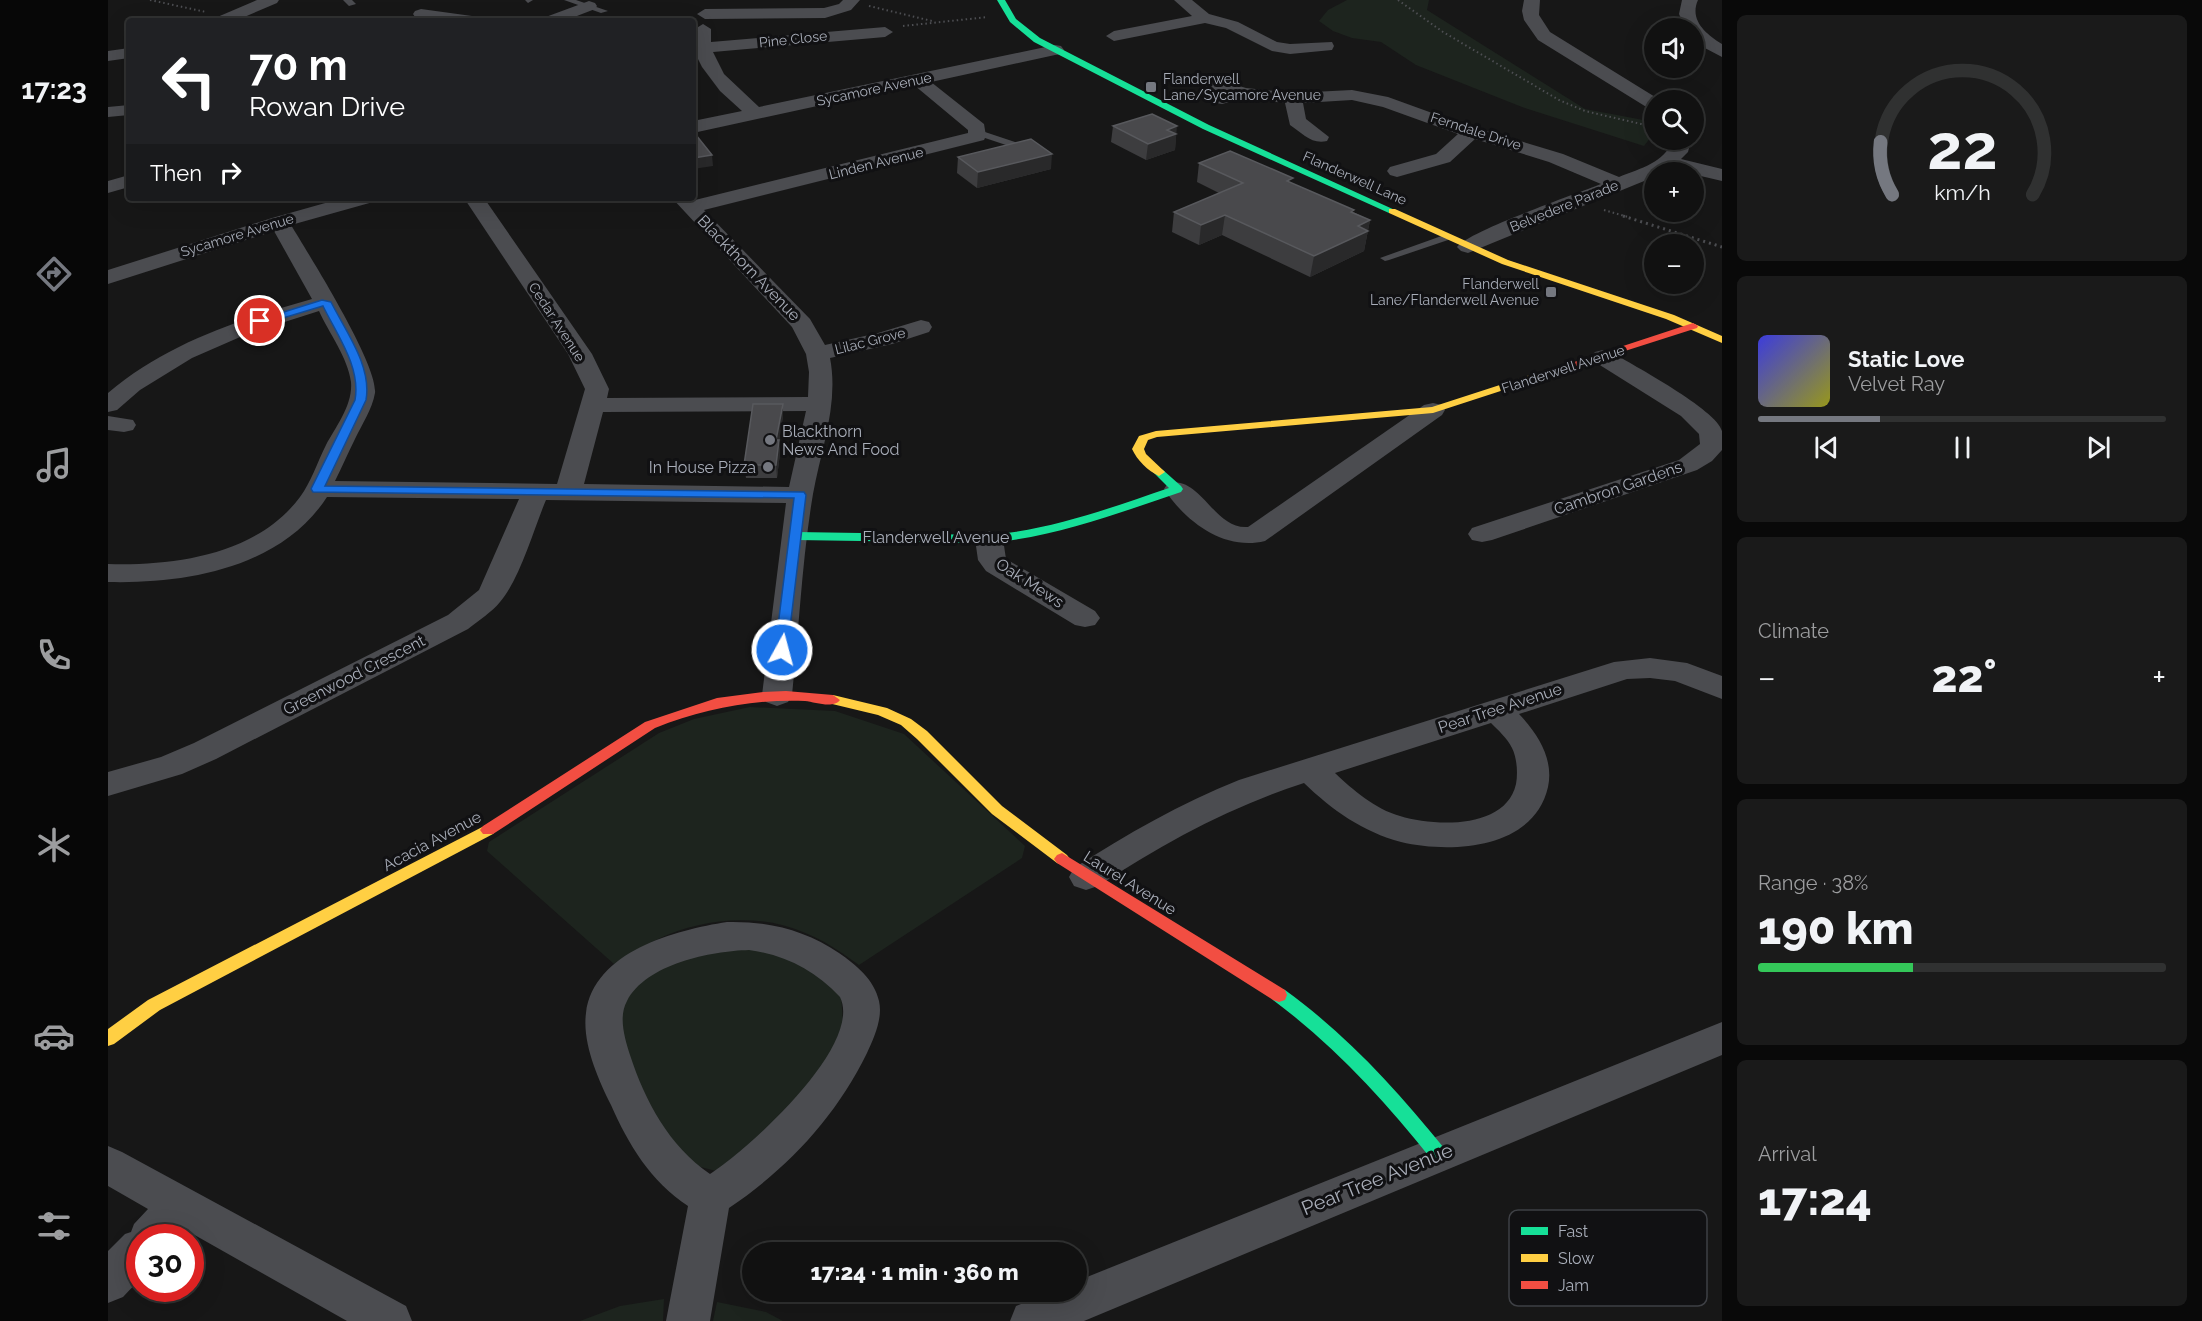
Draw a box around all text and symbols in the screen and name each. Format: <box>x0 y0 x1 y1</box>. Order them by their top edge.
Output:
map controls <box>1644 18 1704 294</box>
button: sound <box>1644 18 1704 78</box>
street label: Pine Close <box>758 27 828 51</box>
text: 70 m <box>249 41 348 90</box>
icon: left <box>150 42 228 120</box>
street label: Sycamore Avenue <box>815 69 933 109</box>
place label: Flanderwell Lane/Sycamore Avenue <box>1163 71 1321 103</box>
text: 17:23 <box>21 74 87 105</box>
marker: Flanderwell Lane/Sycamore Avenue <box>1144 80 1158 94</box>
button: search <box>1644 90 1704 150</box>
text: Rowan Drive <box>249 91 405 122</box>
street label: Ferndale Drive <box>1429 109 1523 153</box>
text: 22 <box>1927 110 1997 184</box>
street label: Linden Avenue <box>827 144 925 182</box>
street label: Flanderwell Lane <box>1301 148 1409 208</box>
icon: right <box>214 156 247 189</box>
text: Then <box>150 160 202 186</box>
button: + <box>1644 162 1704 222</box>
street label: Belvedere Parade <box>1507 177 1621 235</box>
text: km/h <box>1934 180 1990 205</box>
street label: Sycamore Avenue <box>179 210 295 260</box>
street label: Blackthorn Avenue <box>694 211 804 325</box>
button: − <box>1644 234 1704 294</box>
icon: directions <box>33 253 75 295</box>
place label: Flanderwell Lane/Flanderwell Avenue <box>1370 276 1539 308</box>
street label: Cedar Avenue <box>526 279 588 365</box>
marker: Flanderwell Lane/Flanderwell Avenue <box>1544 285 1558 299</box>
pin <box>234 295 285 346</box>
icon: arrive <box>243 304 276 337</box>
street label: Lilac Grove <box>833 325 907 357</box>
street label: Flanderwell Avenue <box>1499 342 1627 396</box>
text: Static Love <box>1848 346 1965 372</box>
text: Velvet Ray <box>1848 372 1945 396</box>
place label: Blackthorn News And Food <box>782 422 900 459</box>
icon: previous <box>1810 431 1843 464</box>
icon: pause <box>1946 431 1979 464</box>
icon: next <box>2082 431 2115 464</box>
marker: Blackthorn News And Food <box>763 433 777 447</box>
icon: music <box>33 444 75 486</box>
street label: Cambron Gardens <box>1551 457 1685 519</box>
place label: In House Pizza <box>649 458 756 477</box>
marker: In House Pizza <box>761 460 775 474</box>
street label: Flanderwell Avenue <box>863 528 1009 547</box>
street label: Oak Mews <box>993 554 1068 612</box>
position arrow <box>750 618 814 682</box>
text: Climate <box>1758 619 1829 643</box>
street label: Greenwood Crescent <box>280 631 429 719</box>
icon: phone <box>33 634 75 676</box>
text: 22° <box>1931 650 1997 703</box>
text: − <box>1758 658 1776 697</box>
text: + <box>2152 658 2166 697</box>
street label: Pear Tree Avenue <box>1436 679 1564 737</box>
street label: Acacia Avenue <box>380 807 484 875</box>
icon: climate <box>33 824 75 866</box>
street label: Laurel Avenue <box>1080 847 1180 919</box>
text: Range · 38% <box>1758 871 1868 895</box>
text: 190 km <box>1758 902 1914 955</box>
icon: car <box>33 1015 75 1057</box>
street label: Pear Tree Avenue <box>1298 1138 1456 1220</box>
text: Arrival <box>1758 1142 1817 1166</box>
text: 17:24 <box>1758 1173 1872 1226</box>
icon: filters <box>33 1205 75 1247</box>
legend <box>1509 1210 1707 1306</box>
text: Fast <box>1558 1222 1589 1241</box>
speed limit sign: 30 <box>126 1224 204 1302</box>
text: Slow <box>1558 1249 1594 1268</box>
text: 17:24 · 1 min · 360 m <box>810 1259 1019 1285</box>
text: Jam <box>1558 1276 1589 1295</box>

